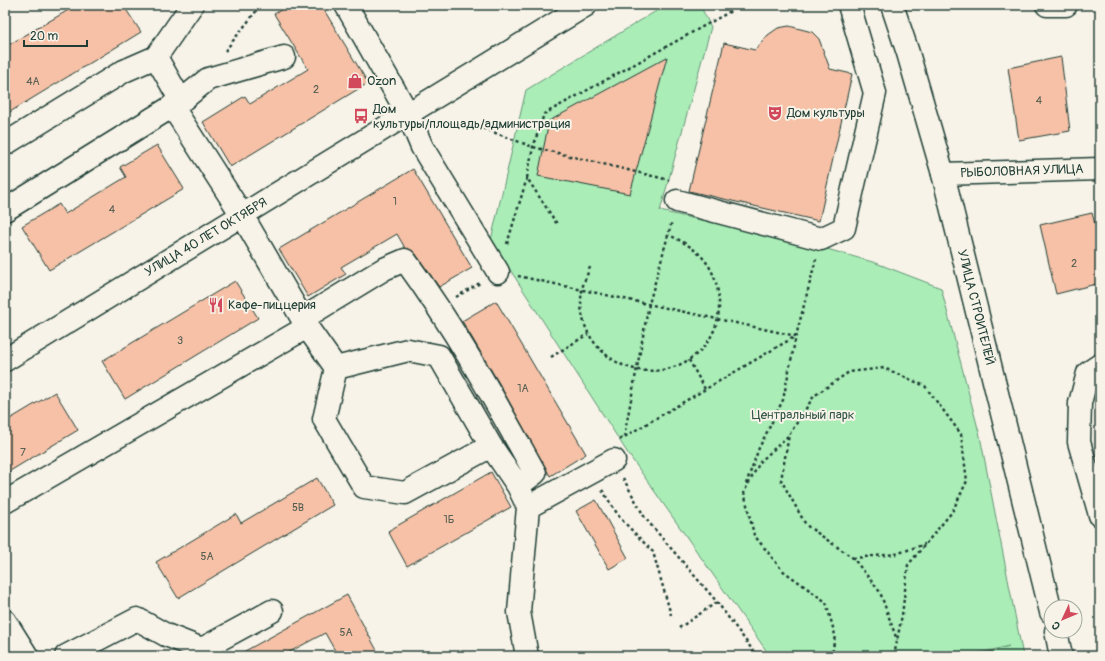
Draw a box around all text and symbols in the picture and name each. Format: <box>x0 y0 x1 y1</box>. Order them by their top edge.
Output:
scale bar <box>24 22 87 48</box>
text: 20 m <box>30 29 59 44</box>
shop icon: Ozon <box>346 72 364 90</box>
place label: Ozon <box>367 73 396 89</box>
house number: 4А <box>26 75 40 88</box>
house number: 2 <box>313 83 319 96</box>
house number: 4 <box>1036 94 1043 107</box>
place label: Дом культуры/площадь/администрация <box>372 101 570 132</box>
theatre icon: Дом культуры <box>766 104 784 122</box>
place label: Дом культуры <box>786 105 865 121</box>
bus stop icon: Дом культуры/площадь/администрация <box>352 107 370 125</box>
street label: РЫБОЛОВНАЯ УЛИЦА <box>960 161 1084 181</box>
street label: УЛИЦА 40 ЛЕТ ОКТЯБРЯ <box>142 194 270 280</box>
house number: 1 <box>393 195 397 208</box>
house number: 4 <box>109 203 116 216</box>
street label: УЛИЦА СТРОИТЕЛЕЙ <box>954 248 998 366</box>
house number: 2 <box>1071 257 1077 270</box>
restaurant icon: Кафе-пиццерия <box>207 296 225 314</box>
place label: Кафе-пиццерия <box>228 297 316 313</box>
house number: 3 <box>177 334 183 347</box>
house number: 1А <box>517 382 529 395</box>
park label: Центральный парк <box>751 407 855 423</box>
house number: 7 <box>20 446 26 459</box>
house number: 5В <box>292 501 304 514</box>
house number: 1Б <box>444 513 454 526</box>
house number: 5А <box>200 550 214 563</box>
north arrow <box>1043 599 1083 639</box>
text: С <box>1049 618 1063 633</box>
house number: 5А <box>339 626 353 639</box>

